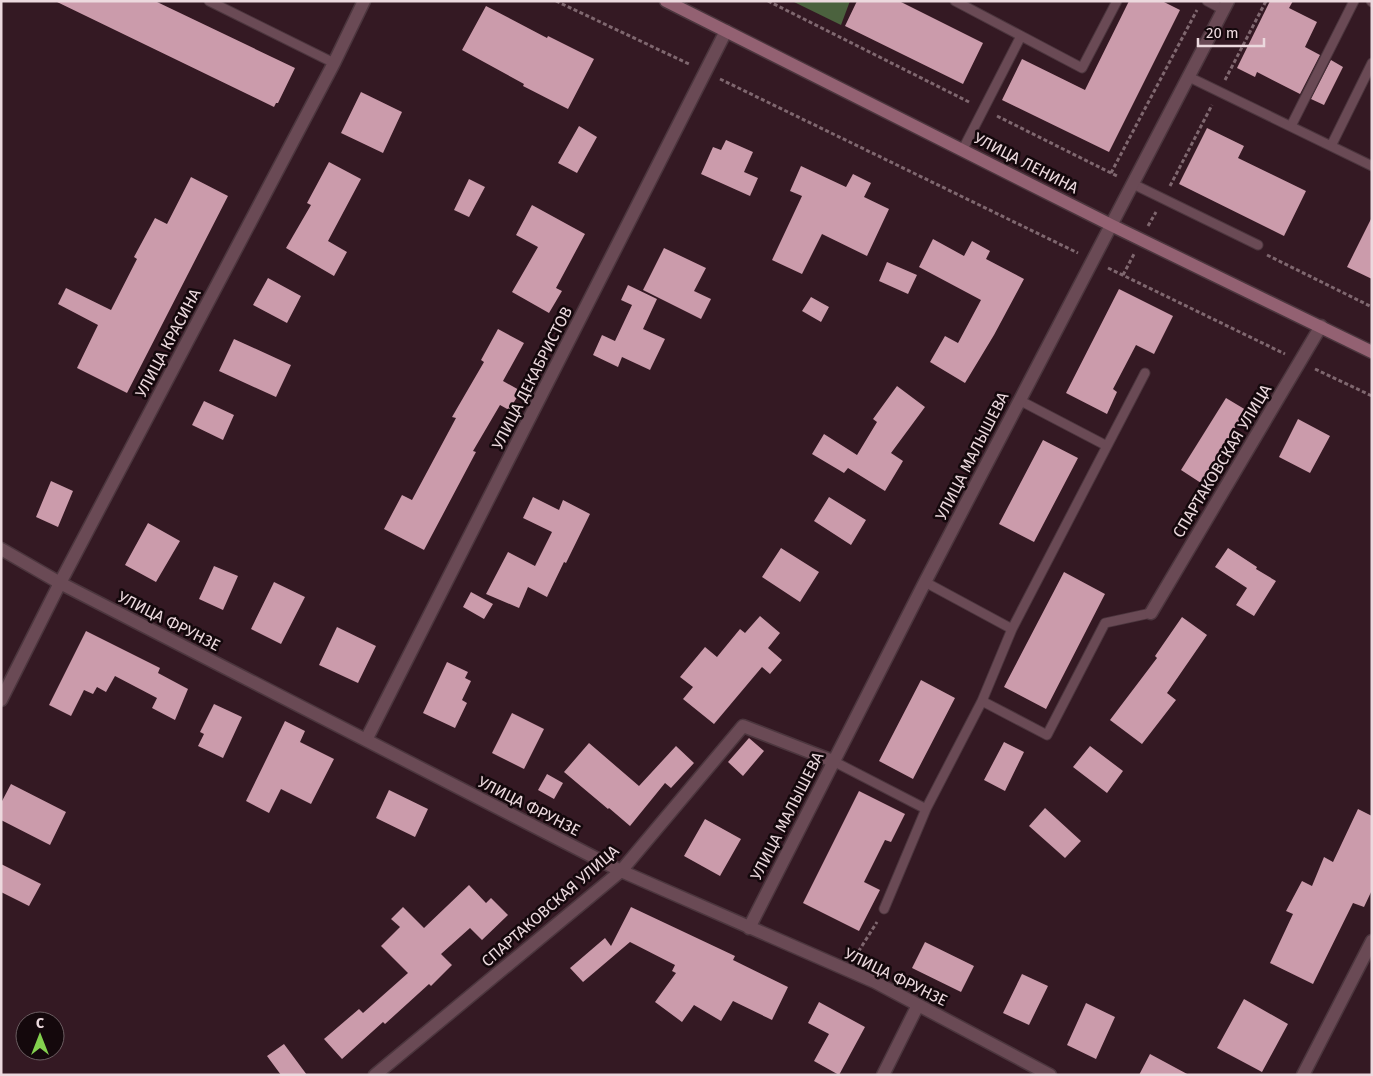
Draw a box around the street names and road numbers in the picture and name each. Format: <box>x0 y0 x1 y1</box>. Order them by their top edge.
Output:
street label: УЛИЦА ЛЕНИНА <box>971 128 1082 198</box>
street label: УЛИЦА КРАСИНА <box>131 285 205 401</box>
street label: УЛИЦА ДЕКАБРИСТОВ <box>488 303 576 452</box>
street label: СПАРТАКОВСКАЯ УЛИЦА <box>1169 380 1276 541</box>
street label: УЛИЦА МАЛЫШЕВА <box>931 388 1013 523</box>
street label: УЛИЦА ФРУНЗЕ <box>115 587 223 655</box>
street label: УЛИЦА МАЛЫШЕВА <box>746 748 828 883</box>
street label: УЛИЦА ФРУНЗЕ <box>475 772 583 840</box>
street label: СПАРТАКОВСКАЯ УЛИЦА <box>478 841 623 971</box>
street label: УЛИЦА ФРУНЗЕ <box>841 944 951 1010</box>

